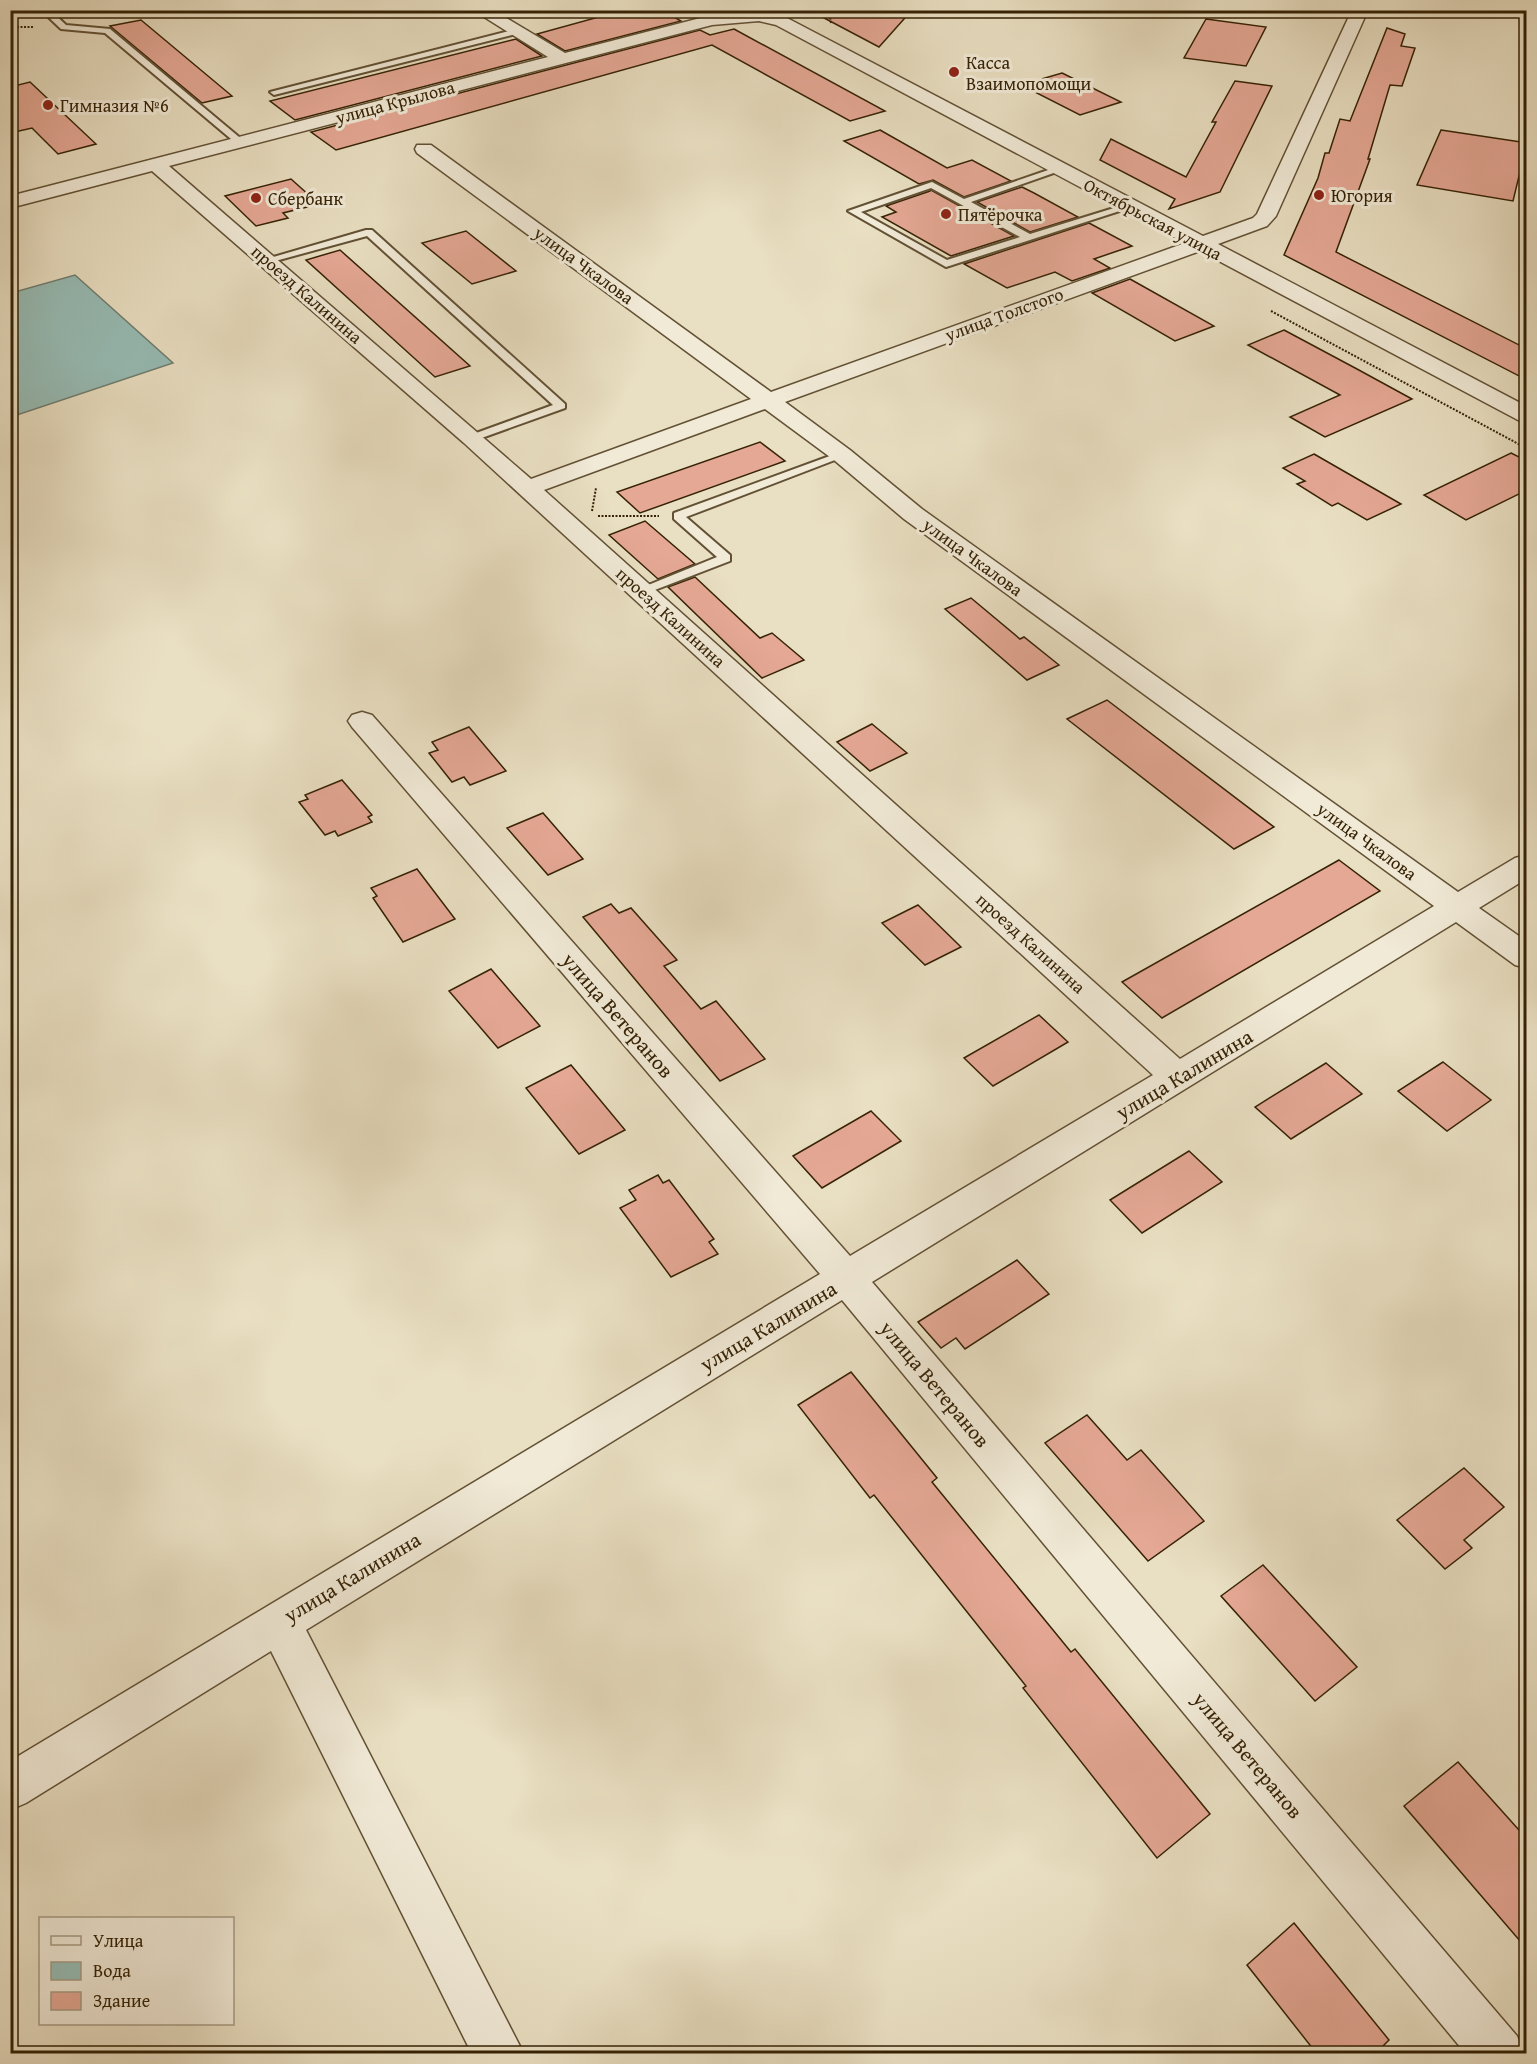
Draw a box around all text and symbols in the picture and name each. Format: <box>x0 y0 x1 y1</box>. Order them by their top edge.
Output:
place label: Касса Взаимопомощи <box>966 49 1092 97</box>
marker: Касса Взаимопомощи <box>947 65 961 79</box>
street label: улица Крылова <box>331 73 458 131</box>
place label: Гимназия №6 <box>60 92 169 119</box>
marker: Гимназия №6 <box>41 98 55 112</box>
street label: Октябрьская улица <box>1079 171 1227 267</box>
place label: Югория <box>1331 182 1393 209</box>
place label: Сбербанк <box>268 185 343 212</box>
marker: Югория <box>1312 188 1326 202</box>
marker: Сбербанк <box>249 191 263 205</box>
place label: Пятёрочка <box>958 201 1043 228</box>
marker: Пятёрочка <box>939 207 953 221</box>
street label: улица Чкалова <box>528 219 640 311</box>
street label: проезд Калинина <box>246 238 369 350</box>
street label: улица Толстого <box>940 280 1067 348</box>
street label: улица Чкалова <box>917 511 1029 603</box>
street label: проезд Калинина <box>610 560 732 674</box>
street label: улица Чкалова <box>1311 795 1423 887</box>
street label: проезд Калинина <box>970 886 1092 1000</box>
street label: улица Ветеранов <box>554 945 681 1085</box>
street label: улица Калинина <box>1109 1021 1258 1128</box>
street label: улица Калинина <box>693 1273 842 1380</box>
street label: улица Ветеранов <box>872 1313 998 1454</box>
street label: улица Калинина <box>277 1524 426 1631</box>
street label: улица Ветеранов <box>1185 1684 1311 1825</box>
legend <box>39 1917 234 2025</box>
text: Улица <box>93 1927 144 1954</box>
text: Вода <box>93 1957 131 1984</box>
text: Здание <box>93 1987 150 2014</box>

